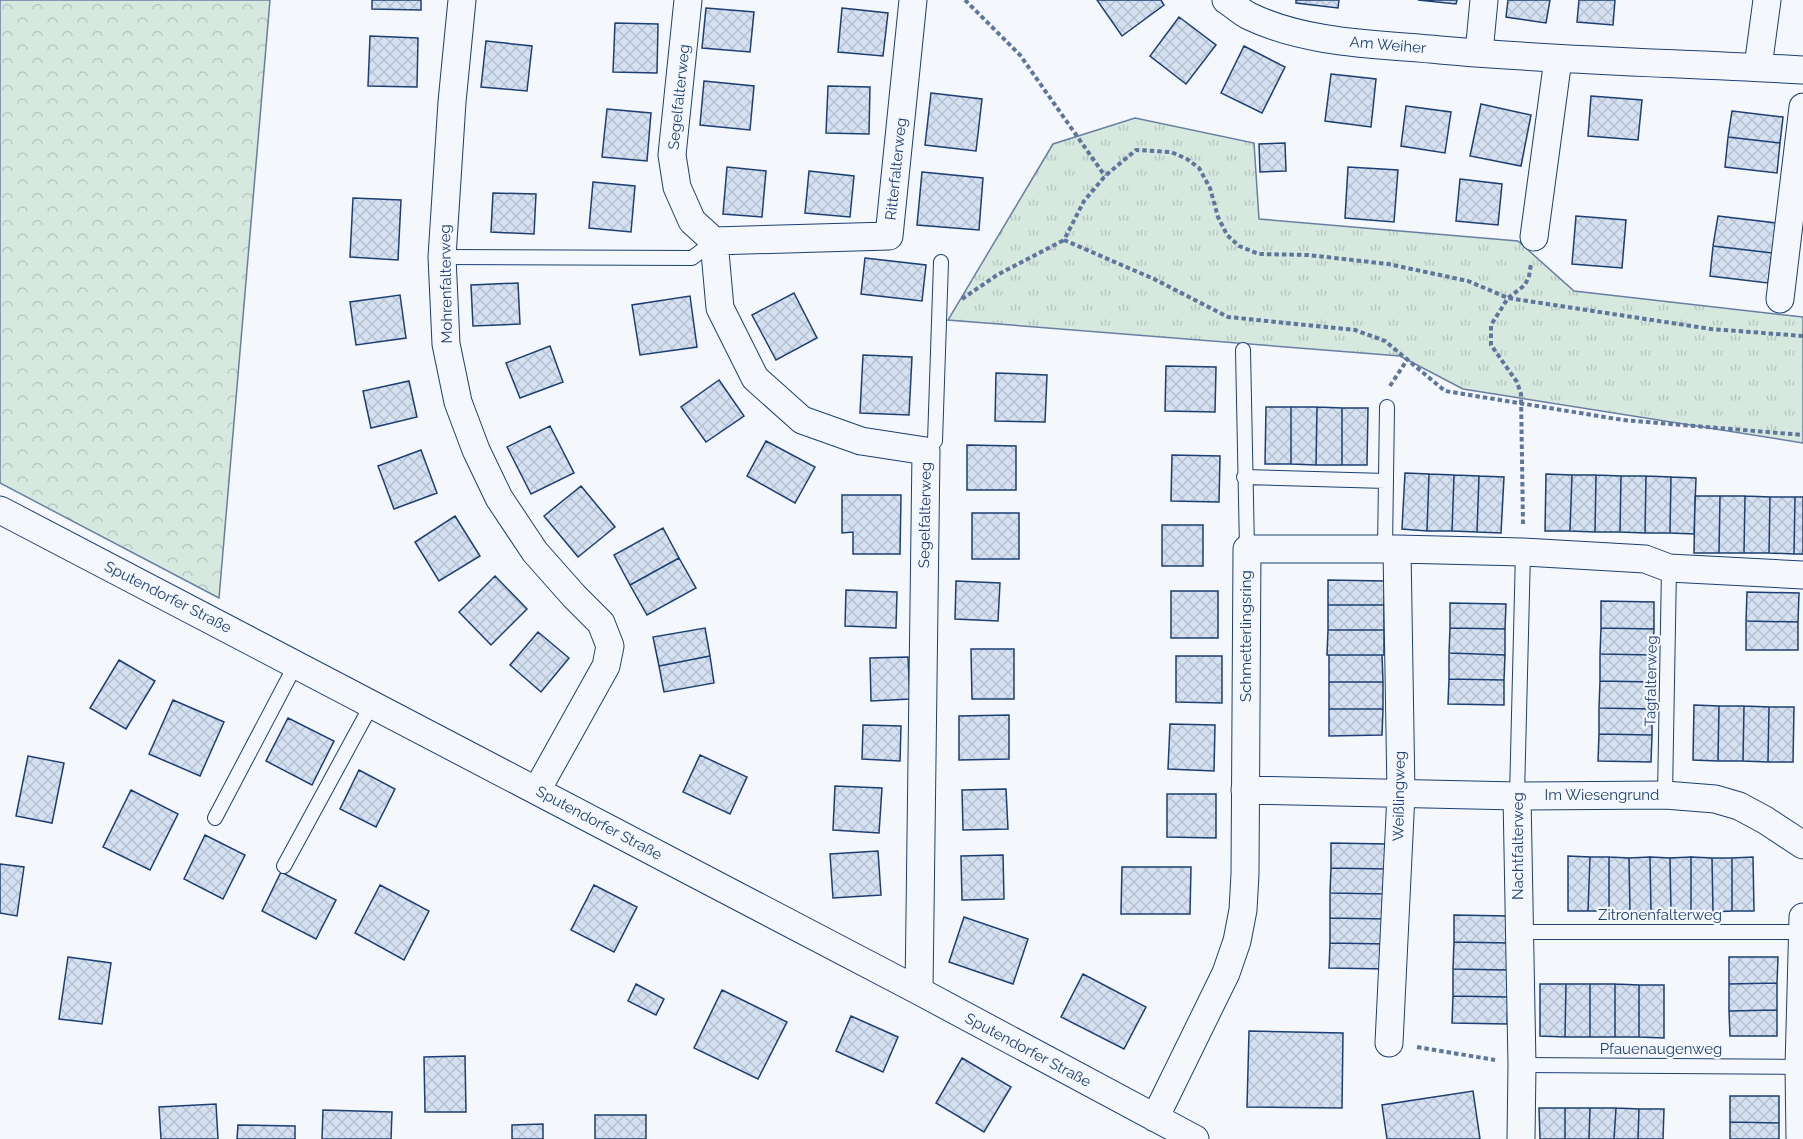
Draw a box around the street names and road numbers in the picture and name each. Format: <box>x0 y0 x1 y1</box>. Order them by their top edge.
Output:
street label: Am Weiher <box>1349 33 1428 57</box>
street label: Segelfalterweg <box>664 43 694 151</box>
street label: Ritterfalterweg <box>882 117 910 221</box>
street label: Mohrenfalterweg <box>436 224 456 344</box>
street label: Segelfalterweg <box>915 462 935 568</box>
street label: Sputendorfer Straße <box>102 557 235 637</box>
street label: Schmetterlingsring <box>1237 570 1255 702</box>
street label: Tagfalterweg <box>1641 635 1661 727</box>
street label: Weißlingweg <box>1389 751 1409 841</box>
street label: Sputendorfer Straße <box>533 782 665 864</box>
street label: Im Wiesengrund <box>1545 786 1659 804</box>
street label: Nachtfalterweg <box>1509 792 1527 900</box>
street label: Zitronenfalterweg <box>1598 906 1722 924</box>
street label: Sputendorfer Straße <box>962 1009 1094 1091</box>
street label: Pfauenaugenweg <box>1600 1040 1722 1058</box>

